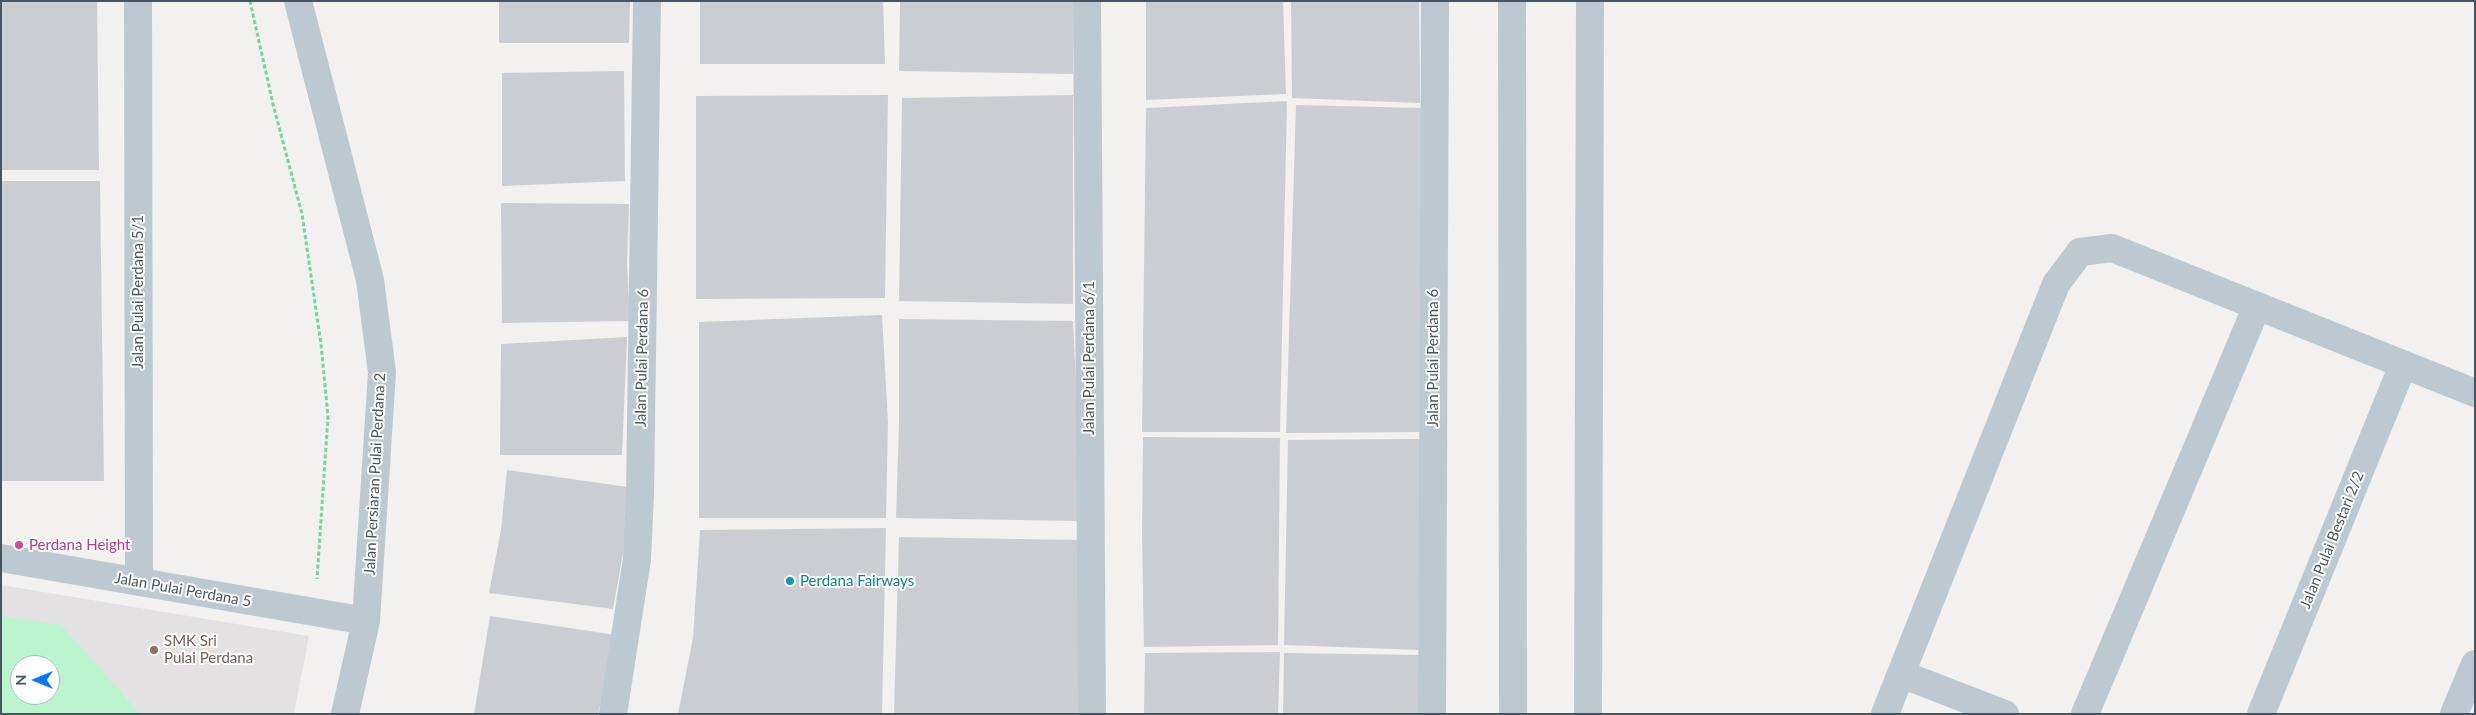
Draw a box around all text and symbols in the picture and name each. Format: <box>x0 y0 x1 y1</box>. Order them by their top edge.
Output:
street label: Jalan Pulai Perdana 5/1 <box>129 215 147 369</box>
street label: Jalan Pulai Perdana 6/1 <box>1080 281 1098 435</box>
street label: Jalan Pulai Perdana 6 <box>632 289 652 427</box>
street label: Jalan Pulai Perdana 6 <box>1424 289 1442 427</box>
street label: Jalan Persiaran Pulai Perdana 2 <box>361 372 389 576</box>
street label: Jalan Pulai Bestari 2/2 <box>2296 469 2368 611</box>
place label: Perdana Height <box>29 536 130 554</box>
marker: Perdana Height <box>13 539 25 551</box>
street label: Jalan Pulai Perdana 5 <box>113 569 253 611</box>
place label: Perdana Fairways <box>800 572 914 590</box>
marker: Perdana Fairways <box>784 575 796 587</box>
place label: SMK Sri Pulai Perdana <box>164 632 253 667</box>
marker: SMK Sri Pulai Perdana <box>148 644 160 656</box>
north arrow <box>10 655 60 705</box>
text: N <box>12 675 29 685</box>

